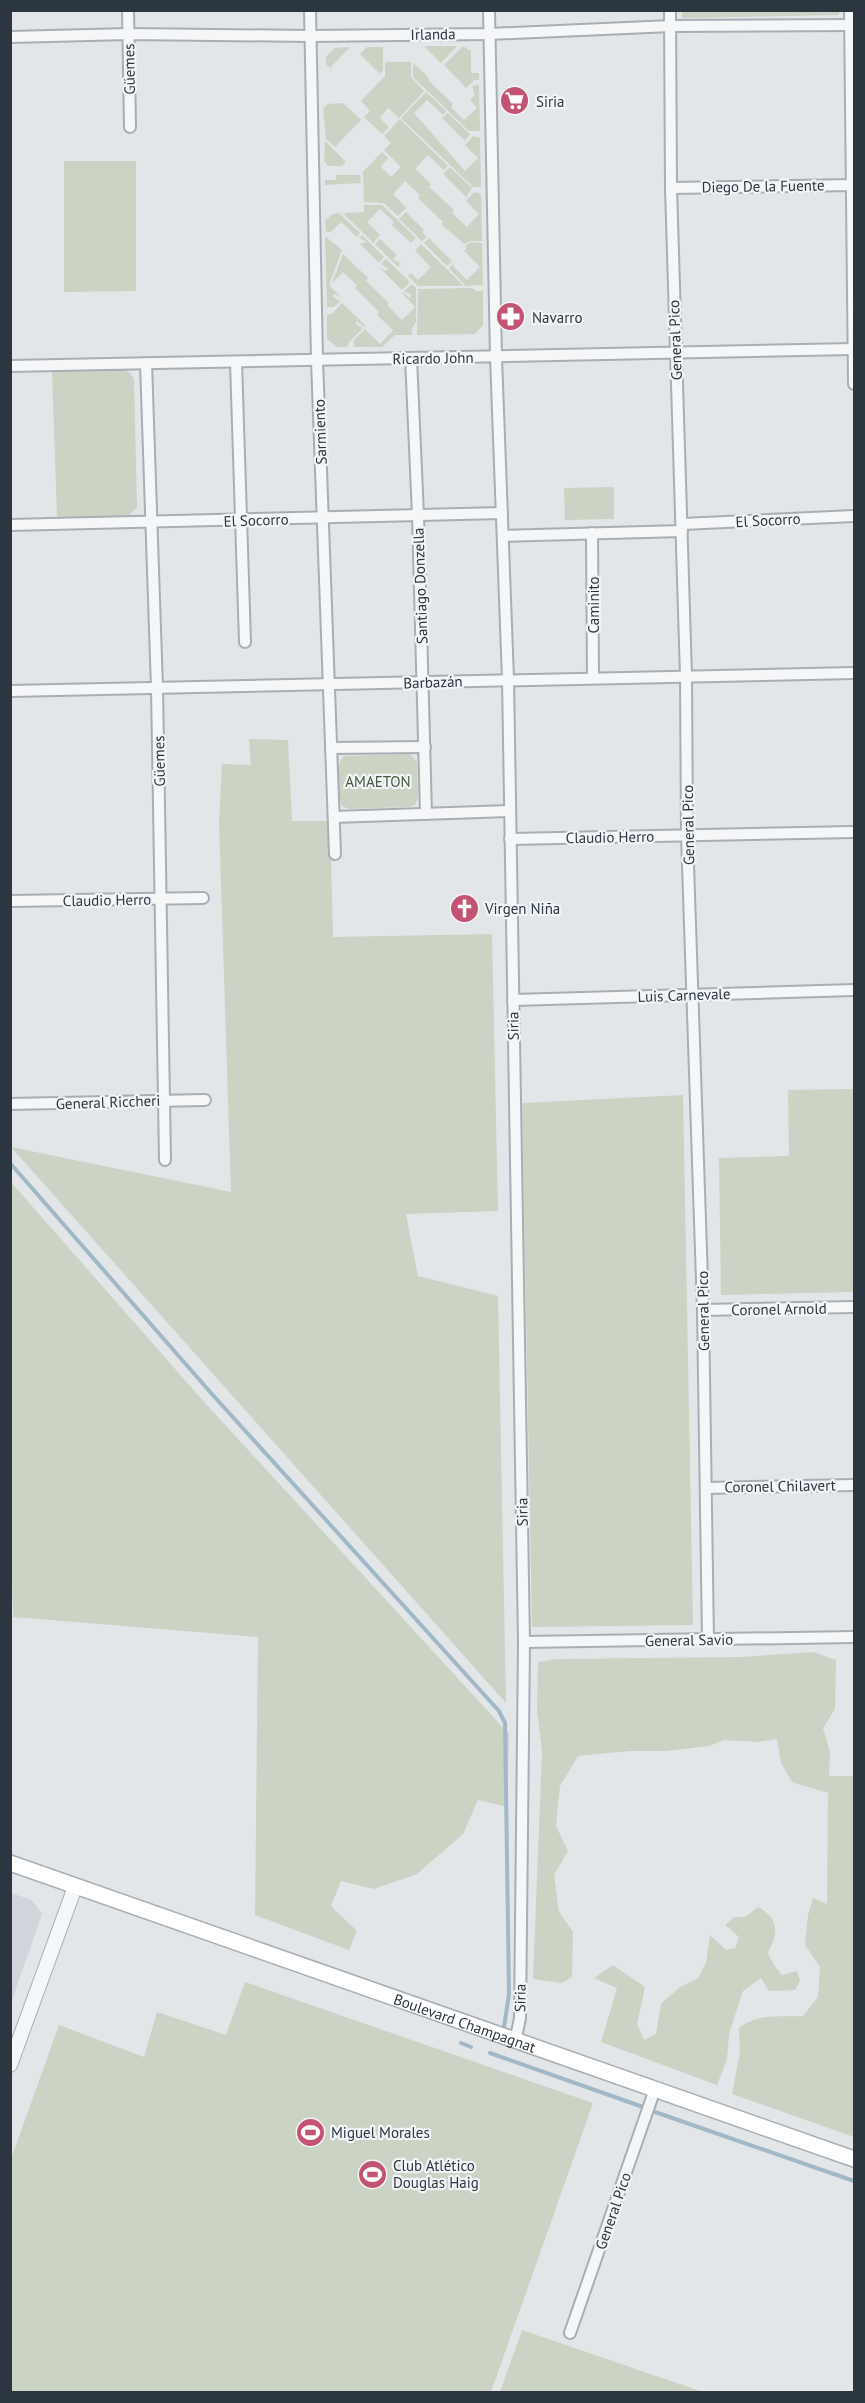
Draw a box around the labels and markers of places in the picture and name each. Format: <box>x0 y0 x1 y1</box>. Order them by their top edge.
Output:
supermarket icon: Siria <box>499 85 531 117</box>
place label: Siria <box>536 92 565 111</box>
pharmacy icon: Navarro <box>495 301 527 333</box>
place label: Navarro <box>532 308 582 327</box>
church icon: Virgen Niña <box>448 892 480 924</box>
place label: Virgen Niña <box>484 899 560 918</box>
sports icon: Miguel Morales <box>294 2116 326 2148</box>
place label: Miguel Morales <box>331 2123 430 2142</box>
place label: Club Atlético Douglas Haig <box>393 2156 479 2192</box>
sports icon: Club Atlético Douglas Haig <box>356 2158 388 2190</box>

